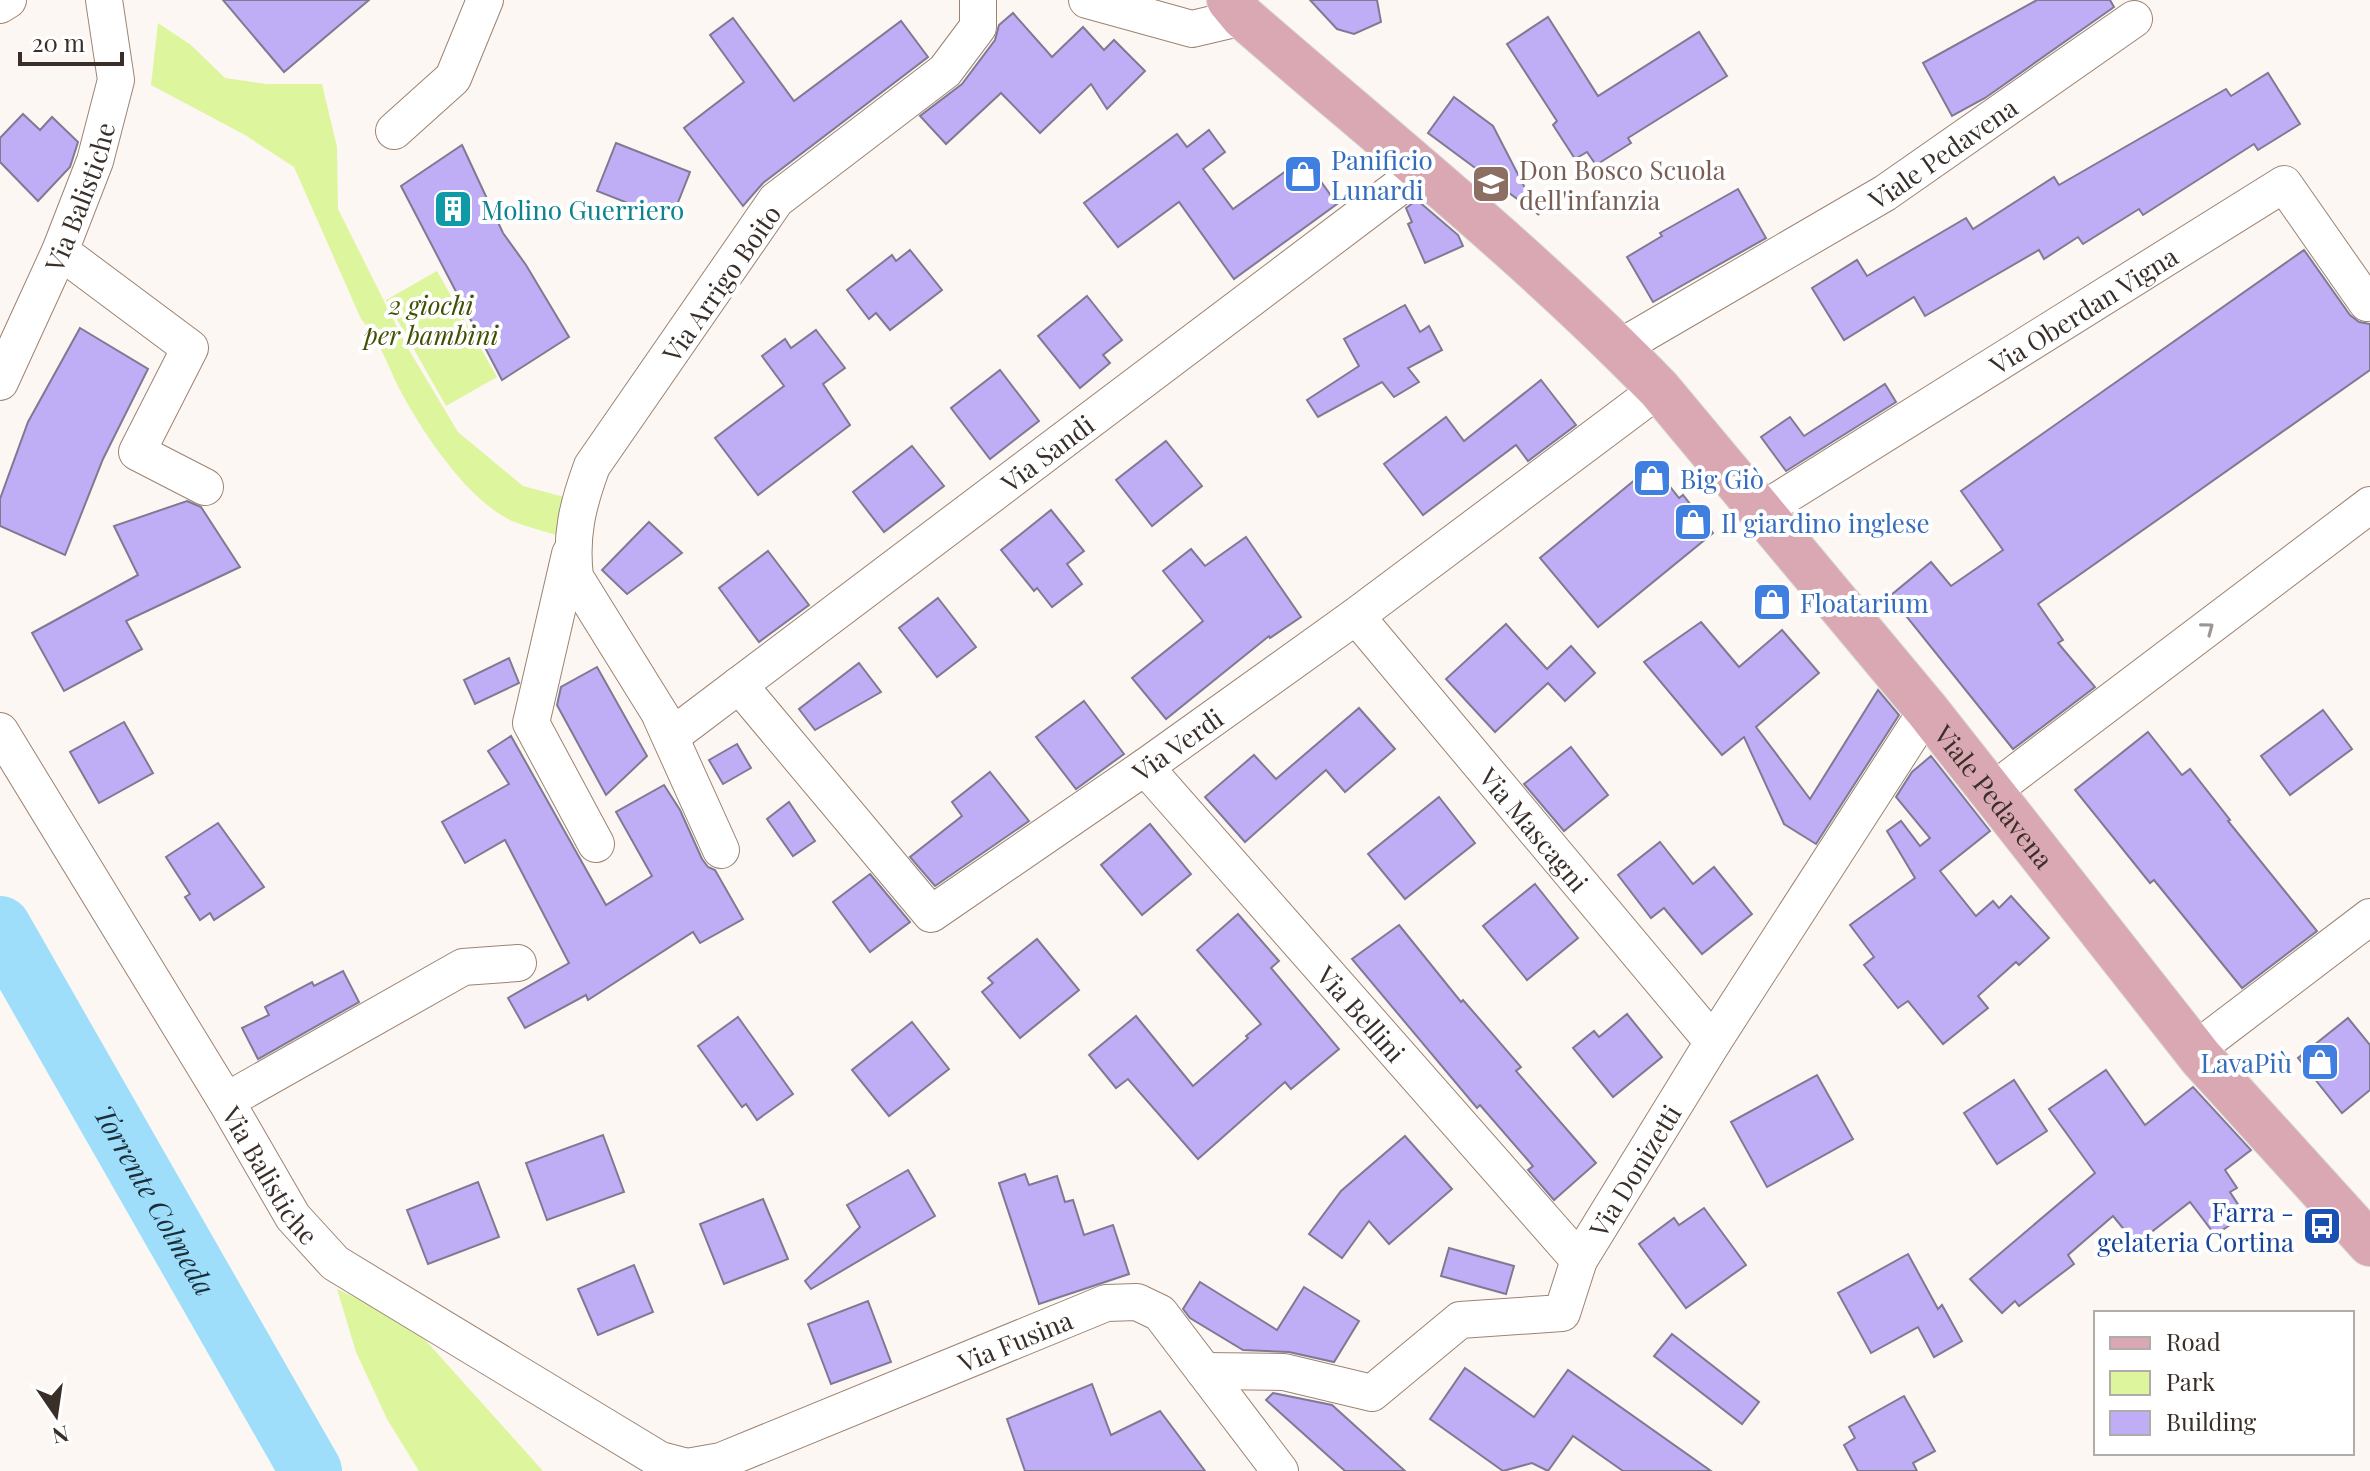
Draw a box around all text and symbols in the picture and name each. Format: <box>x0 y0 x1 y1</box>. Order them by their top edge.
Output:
scale bar <box>20 16 122 66</box>
text: 20 m <box>32 26 85 58</box>
street label: Viale Pedavena <box>1861 89 2024 217</box>
street label: Via Balistiche <box>35 118 122 278</box>
place label: Panificio Lunardi <box>1331 142 1433 207</box>
place label: Don Bosco Scuola dell'infanzia <box>1519 152 1726 217</box>
shop icon: Panificio Lunardi <box>1282 153 1324 195</box>
school or university icon: Don Bosco Scuola dell'infanzia <box>1470 163 1512 205</box>
building icon: Molino Guerriero <box>432 188 474 230</box>
place label: Molino Guerriero <box>481 192 684 227</box>
street label: Via Arrigo Boito <box>653 197 788 369</box>
street label: Via Oberdan Vigna <box>1982 238 2184 382</box>
park label: 2 giochi per bambini <box>362 287 500 352</box>
street label: Via Sandi <box>993 406 1101 500</box>
shop icon: Big Giò <box>1631 457 1673 499</box>
place label: Big Giò <box>1680 461 1764 496</box>
shop icon: Il giardino inglese <box>1672 501 1714 543</box>
place label: Il giardino inglese <box>1721 505 1930 540</box>
shop icon: Floatarium <box>1751 581 1793 623</box>
place label: Floatarium <box>1800 585 1929 620</box>
one-way arrow <box>2199 623 2214 638</box>
street label: Via Verdi <box>1124 699 1230 789</box>
street label: Viale Pedavena <box>1927 716 2062 875</box>
street label: Via Mascagni <box>1472 759 1597 899</box>
street label: Via Bellini <box>1309 957 1414 1069</box>
shop icon: LavaPiù <box>2299 1041 2341 1083</box>
place label: LavaPiù <box>2200 1045 2292 1080</box>
street label: Via Donizetti <box>1580 1097 1688 1244</box>
water label: Torrente Colmeda <box>87 1098 225 1301</box>
street label: Via Balistiche <box>215 1099 327 1251</box>
place label: Farra - gelateria Cortina <box>2097 1194 2294 1259</box>
bus stop icon: Farra - gelateria Cortina <box>2301 1205 2343 1247</box>
street label: Via Fusina <box>952 1301 1077 1380</box>
legend <box>2094 1311 2354 1455</box>
text: Road <box>2166 1325 2221 1357</box>
text: Park <box>2166 1365 2216 1397</box>
north arrow <box>16 1375 96 1455</box>
text: Building <box>2166 1405 2257 1437</box>
text: N <box>50 1419 72 1452</box>

